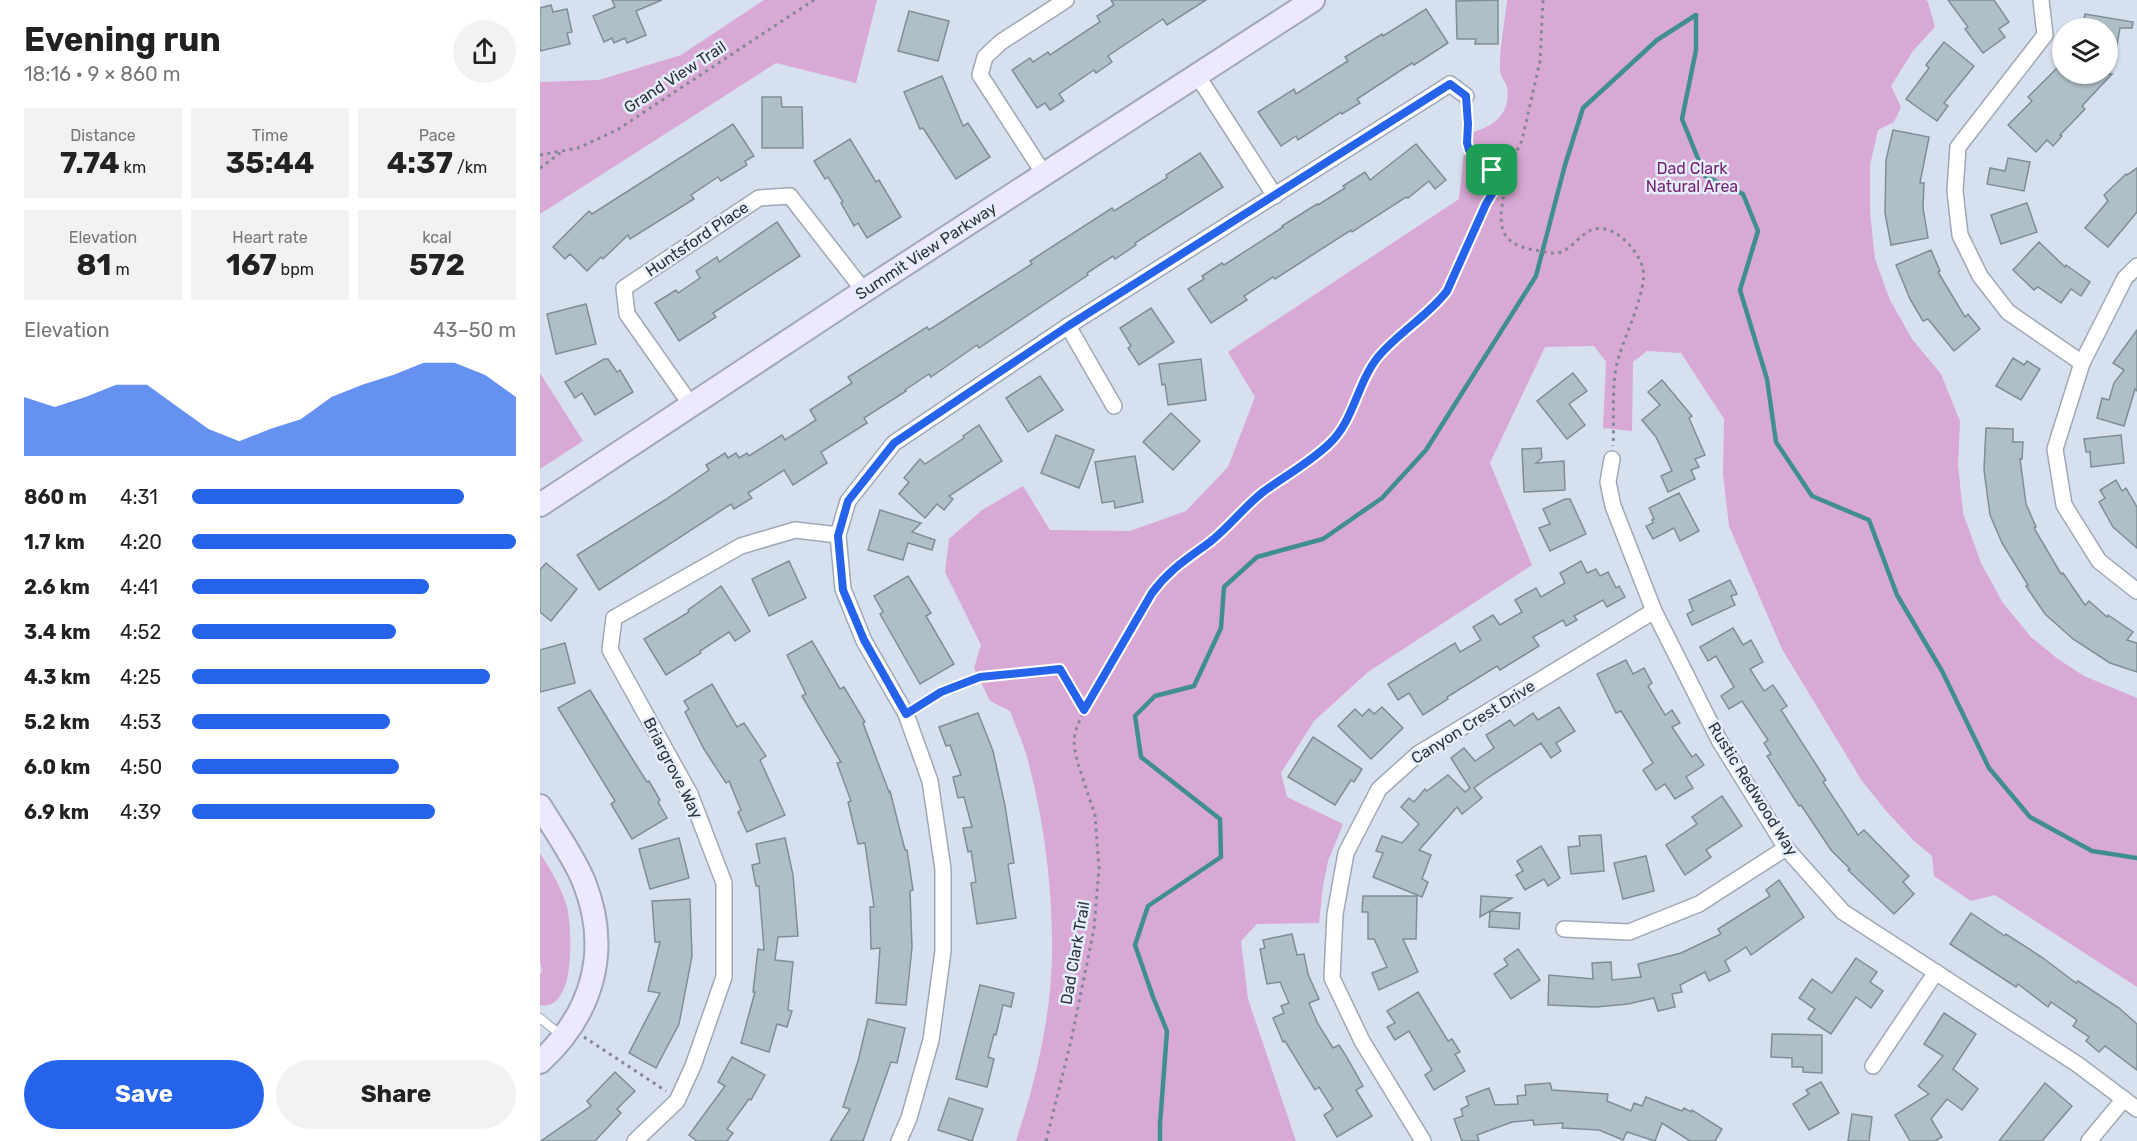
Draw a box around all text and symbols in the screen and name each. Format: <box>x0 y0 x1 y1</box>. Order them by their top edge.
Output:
map controls <box>2052 18 2118 84</box>
button: layers <box>2052 18 2118 84</box>
text: Evening run <box>24 20 221 59</box>
button: share <box>453 20 516 83</box>
street label: Grand View Trail <box>620 37 730 117</box>
text: 18:16 · 9 × 860 m <box>24 62 180 86</box>
text: Distance <box>70 126 136 145</box>
text: Time <box>252 126 288 145</box>
text: Pace <box>419 126 455 145</box>
pin <box>1466 144 1517 195</box>
text: 7.74 <box>60 145 120 181</box>
text: 35:44 <box>226 145 314 181</box>
text: 4:37 <box>387 145 453 181</box>
icon: arrive <box>1475 153 1508 186</box>
text: km <box>120 158 146 177</box>
text: /km <box>453 158 487 177</box>
park label: Dad Clark Natural Area <box>1646 159 1738 196</box>
street label: Huntsford Place <box>642 197 752 281</box>
street label: Summit View Parkway <box>852 198 1000 304</box>
text: Elevation <box>69 228 137 247</box>
text: Heart rate <box>232 228 308 247</box>
text: kcal <box>422 228 452 247</box>
text: 81 <box>76 247 112 283</box>
text: 167 <box>226 247 277 283</box>
text: 572 <box>409 247 465 283</box>
text: m <box>112 260 130 279</box>
text: bpm <box>277 260 314 279</box>
text: Elevation <box>24 318 110 342</box>
text: 43–50 m <box>433 318 516 342</box>
text: 860 m <box>24 485 87 509</box>
text: 4:31 <box>120 485 158 509</box>
text: 1.7 km <box>24 530 85 554</box>
text: 4:20 <box>120 530 162 554</box>
text: 2.6 km <box>24 575 90 599</box>
text: 4:41 <box>120 575 158 599</box>
text: 3.4 km <box>24 620 91 644</box>
text: 4:52 <box>120 620 161 644</box>
text: 4.3 km <box>24 665 91 689</box>
text: 4:25 <box>120 665 161 689</box>
street label: Canyon Crest Drive <box>1407 676 1539 768</box>
text: 5.2 km <box>24 710 90 734</box>
text: 4:53 <box>120 710 161 734</box>
street label: Briargrove Way <box>639 714 707 822</box>
street label: Rustic Redwood Way <box>1704 719 1802 860</box>
text: 6.0 km <box>24 755 90 779</box>
text: 4:50 <box>120 755 162 779</box>
text: 6.9 km <box>24 800 89 824</box>
text: 4:39 <box>120 800 161 824</box>
street label: Dad Clark Trail <box>1057 900 1093 1006</box>
button: Save <box>24 1060 264 1129</box>
button: Share <box>276 1060 516 1129</box>

